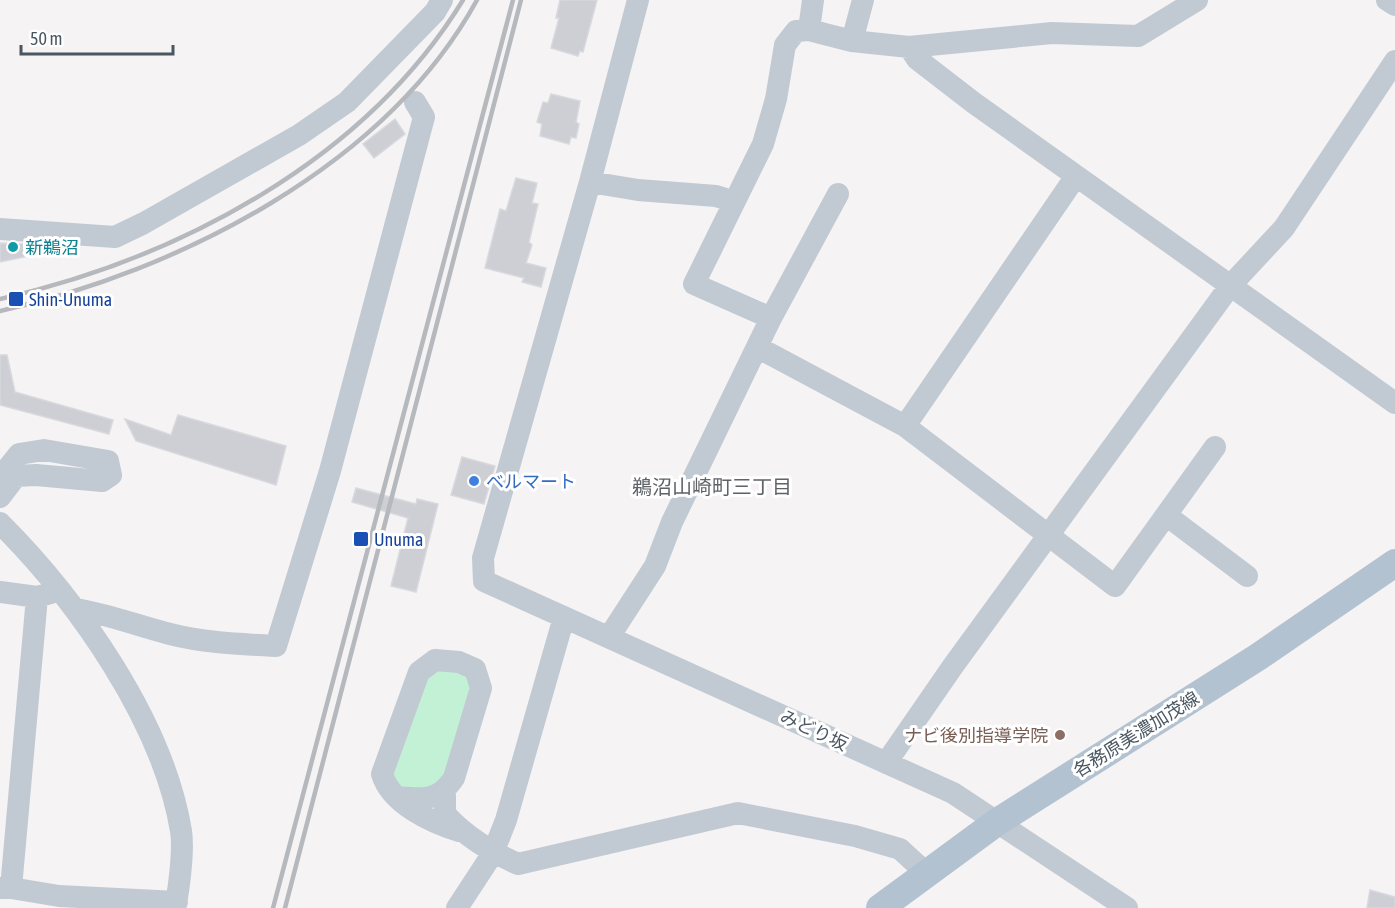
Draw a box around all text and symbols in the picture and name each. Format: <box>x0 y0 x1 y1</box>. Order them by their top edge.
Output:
scale bar <box>21 18 172 56</box>
text: 50 m <box>30 28 62 49</box>
place label: 新鵜沼 <box>25 237 79 258</box>
marker: 新鵜沼 <box>6 240 20 254</box>
place label: Shin-Unuma <box>29 289 112 310</box>
marker: Shin-Unuma <box>7 290 25 308</box>
place label: ベルマート <box>486 471 576 492</box>
marker: ベルマート <box>467 474 481 488</box>
district label: 鵜沼山崎町三丁目 <box>632 475 792 498</box>
place label: Unuma <box>374 529 423 550</box>
marker: Unuma <box>352 530 370 548</box>
street label: 各務原美濃加茂線 <box>1069 687 1203 781</box>
street label: みどり坂 <box>777 705 851 755</box>
place label: ナビ後別指導学院 <box>904 725 1048 746</box>
marker: ナビ後別指導学院 <box>1053 728 1067 742</box>

